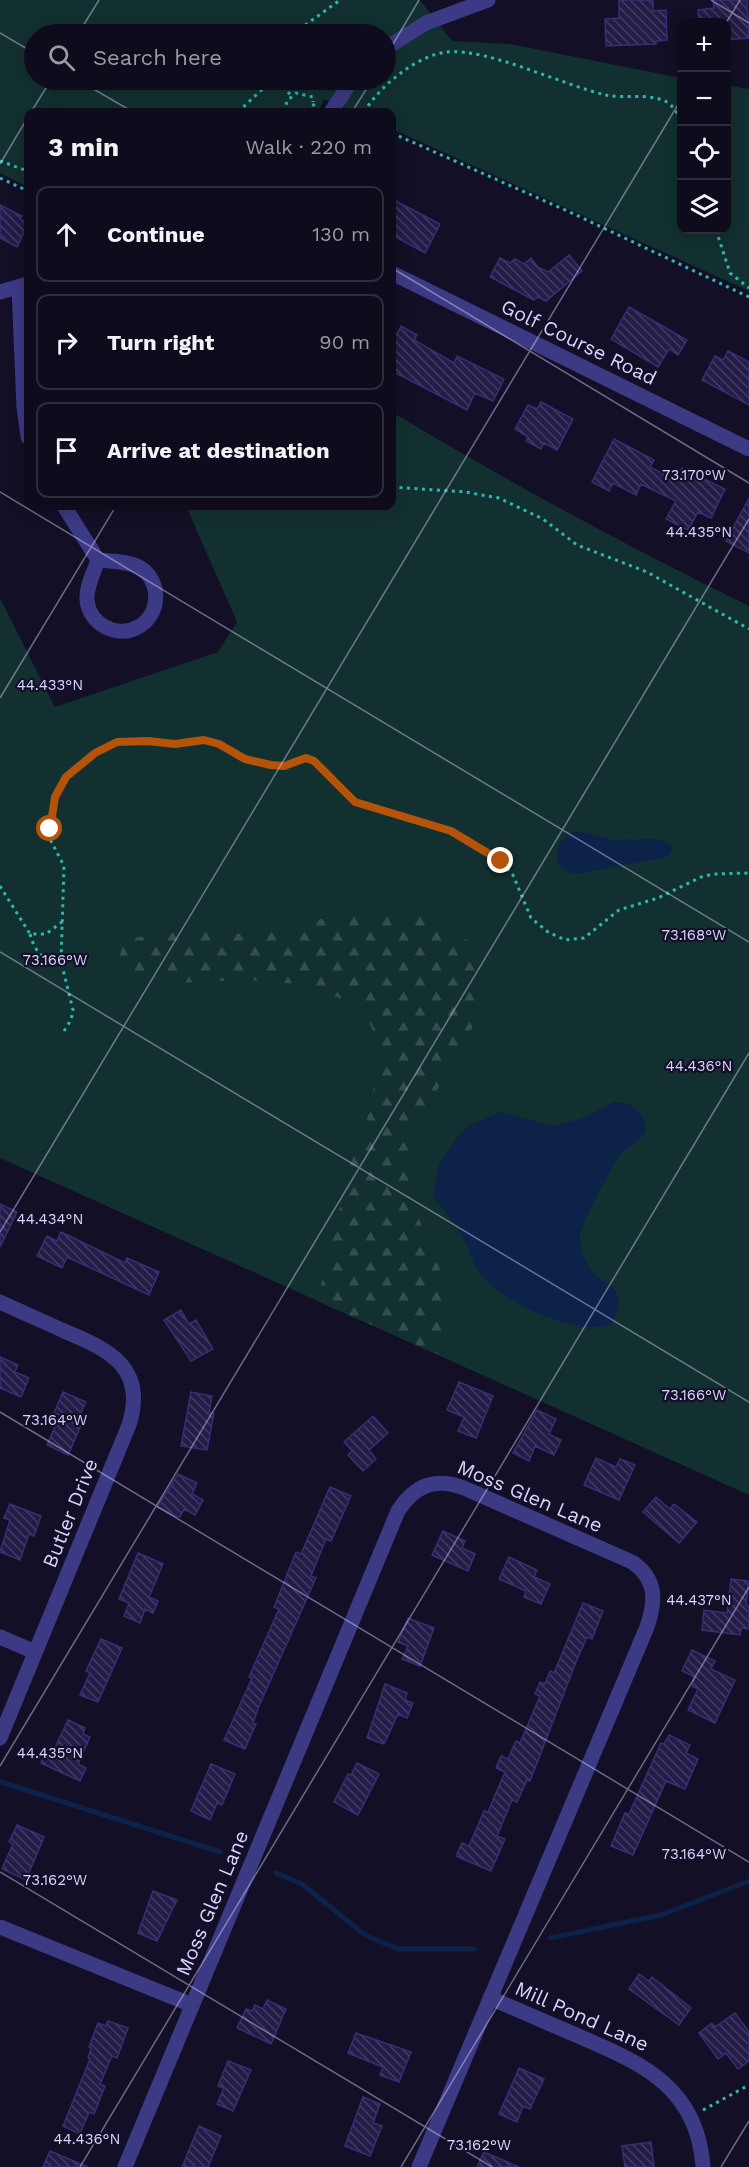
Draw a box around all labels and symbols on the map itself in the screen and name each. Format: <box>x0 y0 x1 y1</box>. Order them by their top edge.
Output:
street label: Golf Course Road <box>497 294 661 390</box>
text: 73.170°W <box>662 466 726 484</box>
text: 44.435°N <box>666 523 732 541</box>
text: 44.433°N <box>17 676 83 694</box>
route start <box>36 815 62 841</box>
route end <box>487 847 513 873</box>
text: 73.168°W <box>662 926 726 944</box>
text: 73.166°W <box>23 951 87 969</box>
text: 44.436°N <box>666 1057 732 1075</box>
text: 44.434°N <box>17 1210 84 1228</box>
text: 73.166°W <box>662 1386 726 1404</box>
text: 73.164°W <box>23 1411 87 1429</box>
street label: Butler Drive <box>37 1455 103 1571</box>
street label: Moss Glen Lane <box>454 1455 606 1537</box>
text: 44.437°N <box>666 1591 732 1609</box>
text: 44.435°N <box>17 1744 83 1762</box>
street label: Moss Glen Lane <box>171 1827 253 1979</box>
text: 73.164°W <box>662 1845 726 1863</box>
text: 73.162°W <box>23 1871 87 1889</box>
street label: Mill Pond Lane <box>511 1976 653 2056</box>
text: 44.436°N <box>54 2130 120 2148</box>
text: 73.162°W <box>447 2136 511 2154</box>

